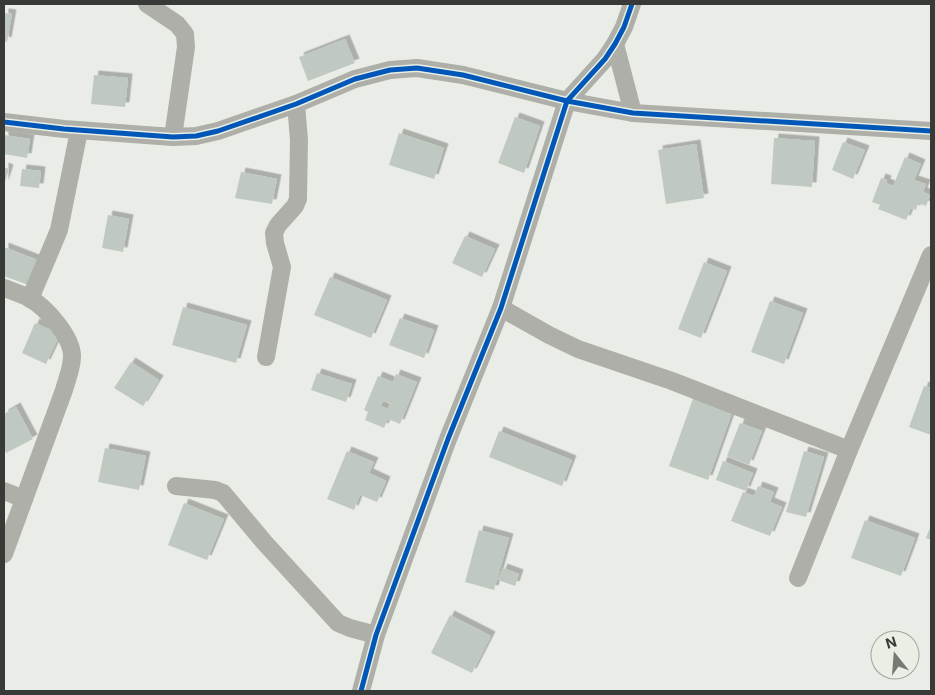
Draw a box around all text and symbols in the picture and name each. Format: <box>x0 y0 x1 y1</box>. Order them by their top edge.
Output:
north arrow <box>870 630 920 680</box>
text: N <box>883 632 899 652</box>

